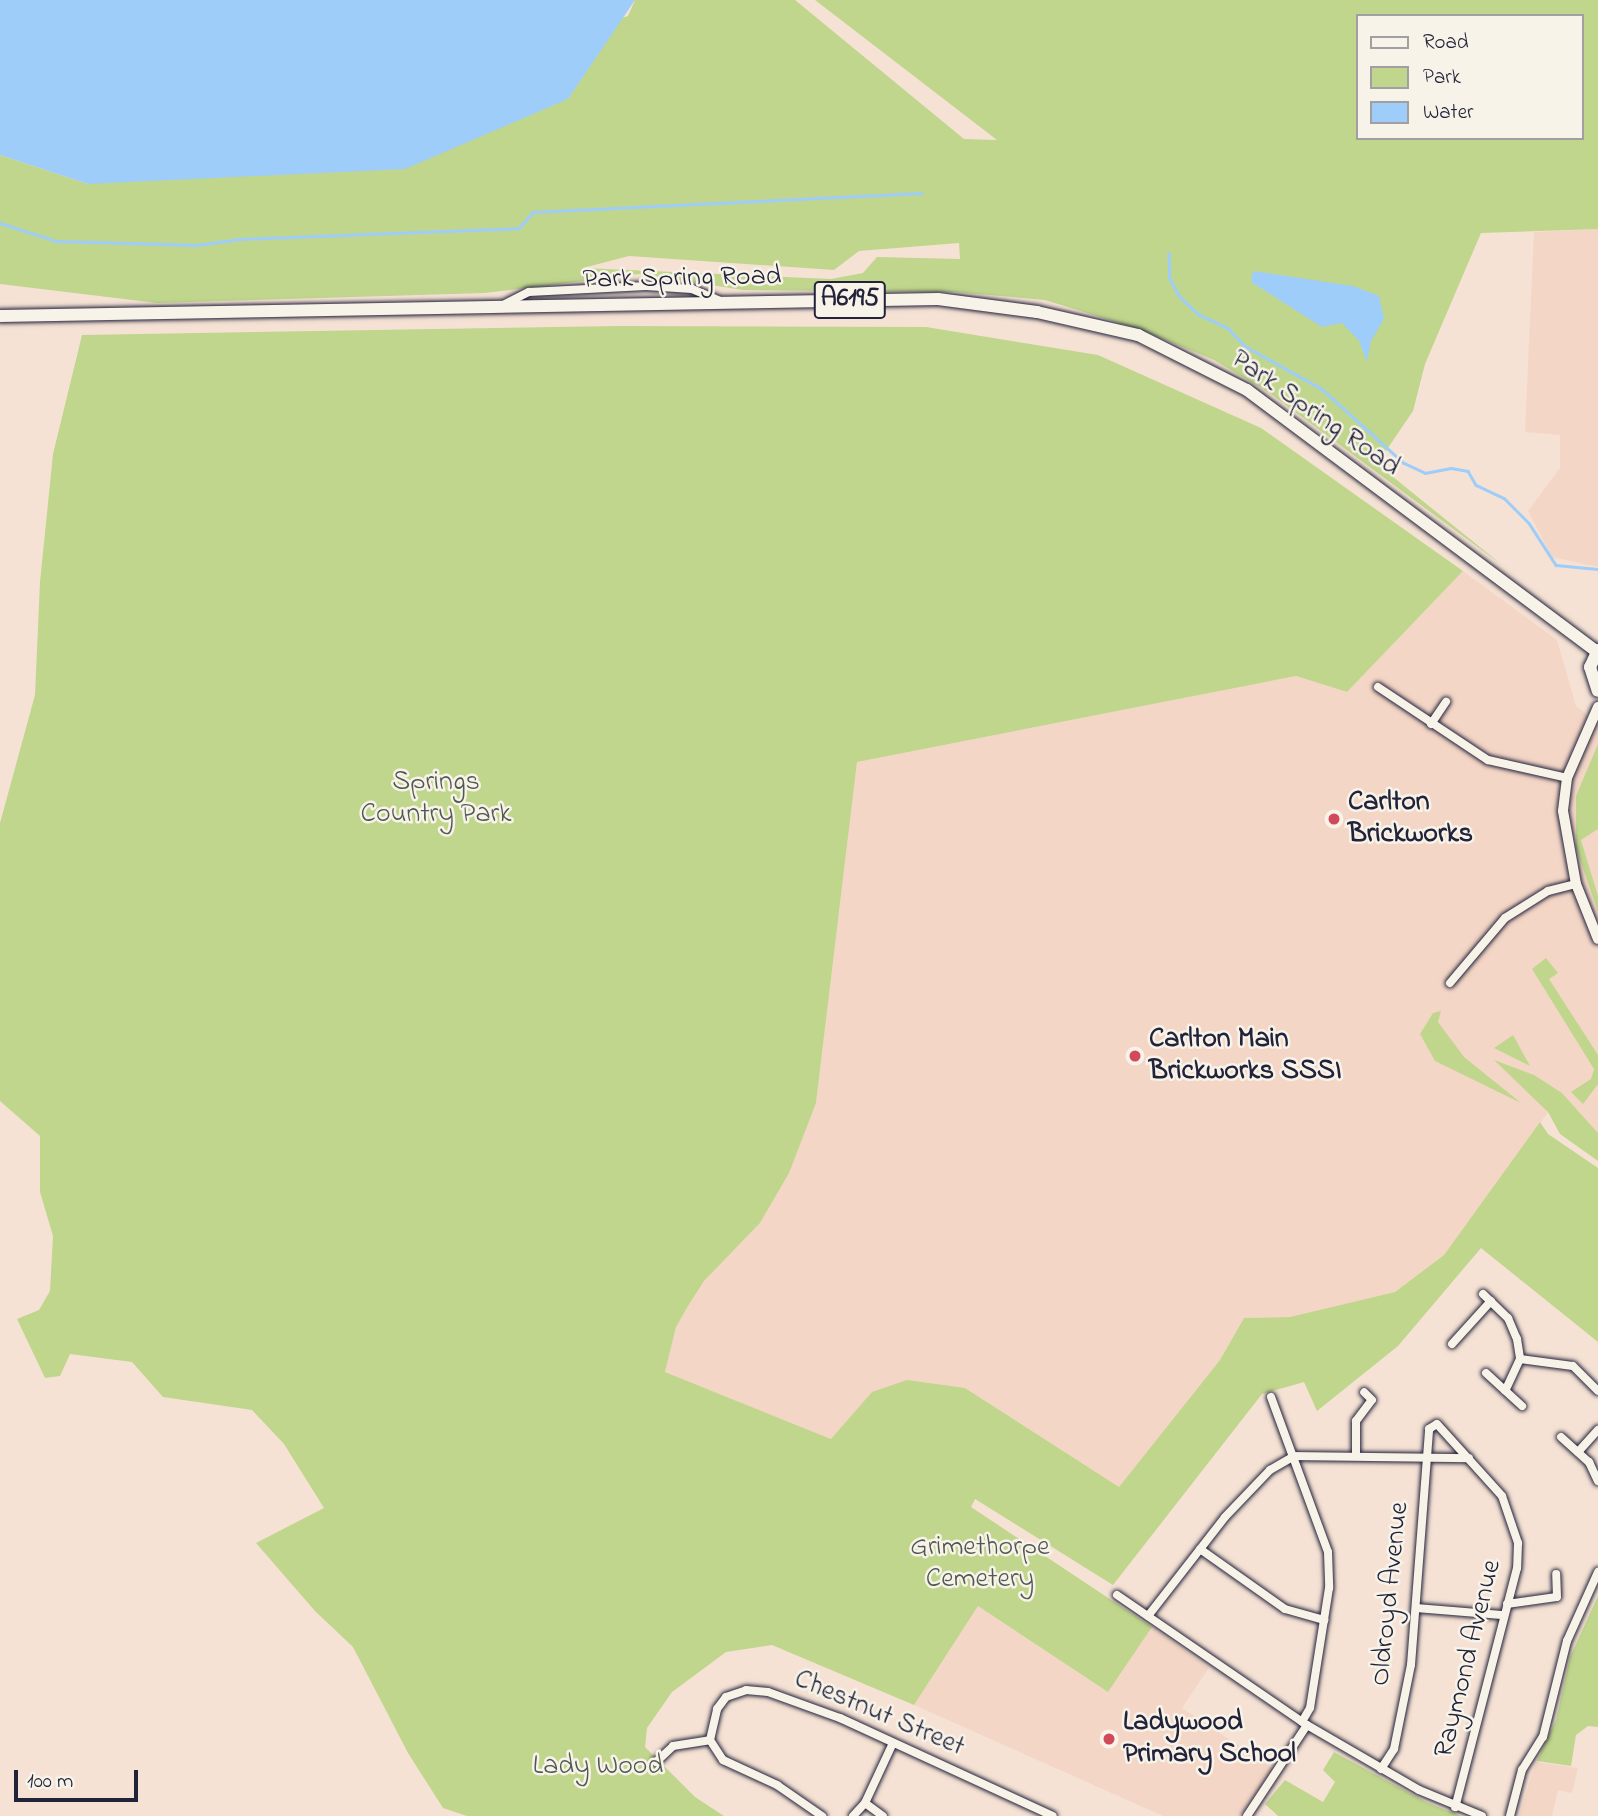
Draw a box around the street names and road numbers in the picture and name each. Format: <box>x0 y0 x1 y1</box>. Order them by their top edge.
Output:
street label: Park Spring Road <box>582 260 782 298</box>
road number: A6195 <box>813 278 887 322</box>
street label: Park Spring Road <box>1224 343 1406 485</box>
street label: Oldroyd Avenue <box>1365 1500 1417 1688</box>
street label: Raymond Avenue <box>1428 1557 1510 1761</box>
street label: Chestnut Street <box>789 1663 969 1765</box>

